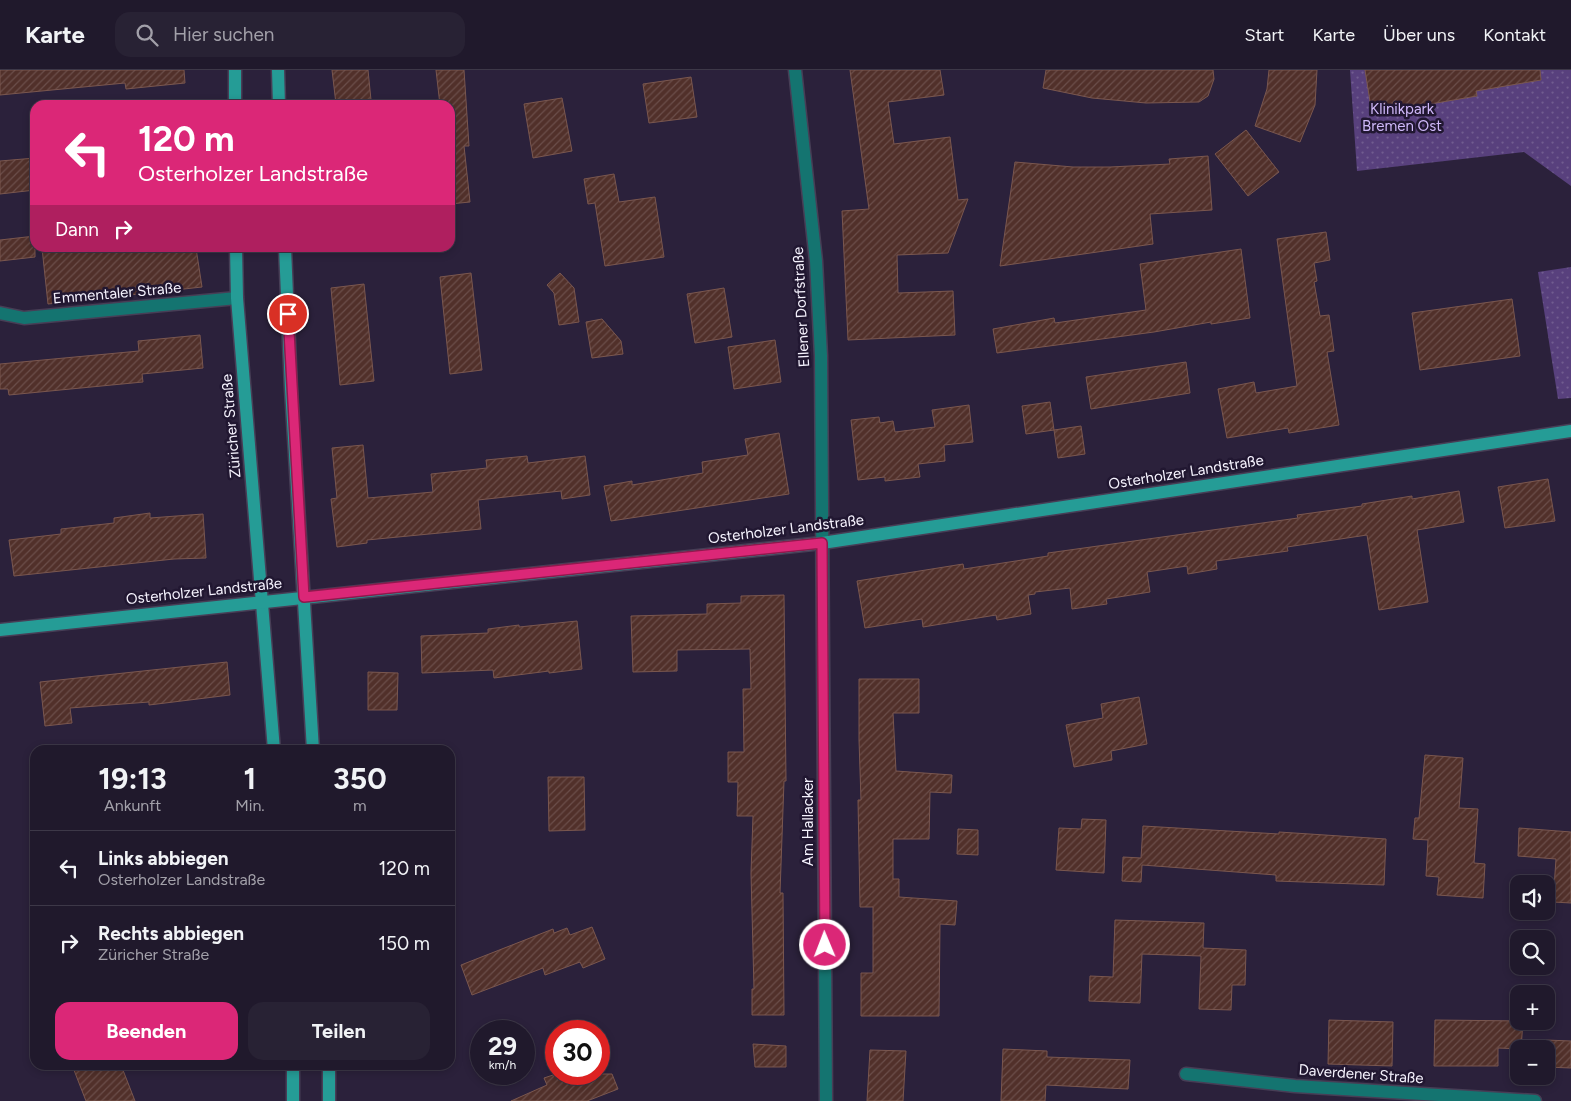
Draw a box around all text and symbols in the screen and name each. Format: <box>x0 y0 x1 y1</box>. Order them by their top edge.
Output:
search box <box>115 12 465 57</box>
text: Karte <box>25 20 85 49</box>
icon: search <box>133 21 161 49</box>
text: Hier suchen <box>173 23 274 46</box>
text: Start <box>1245 24 1284 46</box>
text: Karte <box>1312 24 1355 46</box>
text: Über uns <box>1383 24 1455 46</box>
text: Kontakt <box>1483 24 1546 46</box>
park label: Klinikpark Bremen Ost <box>1362 100 1442 135</box>
text: 120 m <box>138 118 235 160</box>
icon: left <box>55 120 120 185</box>
text: Osterholzer Landstraße <box>138 160 368 187</box>
icon: right <box>109 215 137 243</box>
text: Dann <box>55 218 99 241</box>
street label: Ellener Dorfstraße <box>789 246 813 368</box>
street label: Emmentaler Straße <box>52 278 182 308</box>
pin <box>267 293 309 335</box>
icon: arrive <box>274 300 302 328</box>
street label: Züricher Straße <box>217 373 245 479</box>
street label: Osterholzer Landstraße <box>1107 451 1265 493</box>
street label: Osterholzer Landstraße <box>707 511 865 547</box>
street label: Osterholzer Landstraße <box>125 574 283 608</box>
text: 19:13 <box>98 760 167 797</box>
text: 1 <box>244 760 256 797</box>
text: 350 <box>333 760 387 797</box>
street label: Am Hallacker <box>799 778 817 866</box>
text: Ankunft <box>104 796 161 815</box>
text: Min. <box>235 796 265 815</box>
text: m <box>353 796 367 815</box>
text: Links abbiegen <box>98 847 229 870</box>
icon: left <box>55 854 83 882</box>
text: 120 m <box>378 857 430 880</box>
text: Osterholzer Landstraße <box>98 870 265 889</box>
map controls <box>1510 875 1555 1085</box>
button: sound <box>1510 875 1555 920</box>
position arrow <box>798 918 850 970</box>
text: Rechts abbiegen <box>98 922 244 945</box>
icon: right <box>55 929 83 957</box>
button: search <box>1510 930 1555 975</box>
text: 150 m <box>378 932 430 955</box>
text: Züricher Straße <box>98 945 209 964</box>
button: + <box>1510 985 1555 1030</box>
button: Beenden <box>55 1002 238 1060</box>
button: Teilen <box>248 1002 430 1060</box>
speed limit sign: 30 <box>545 1020 610 1085</box>
text: 29 <box>488 1031 517 1061</box>
button: − <box>1510 1040 1555 1085</box>
text: km/h <box>489 1058 516 1072</box>
street label: Daverdener Straße <box>1298 1061 1424 1087</box>

